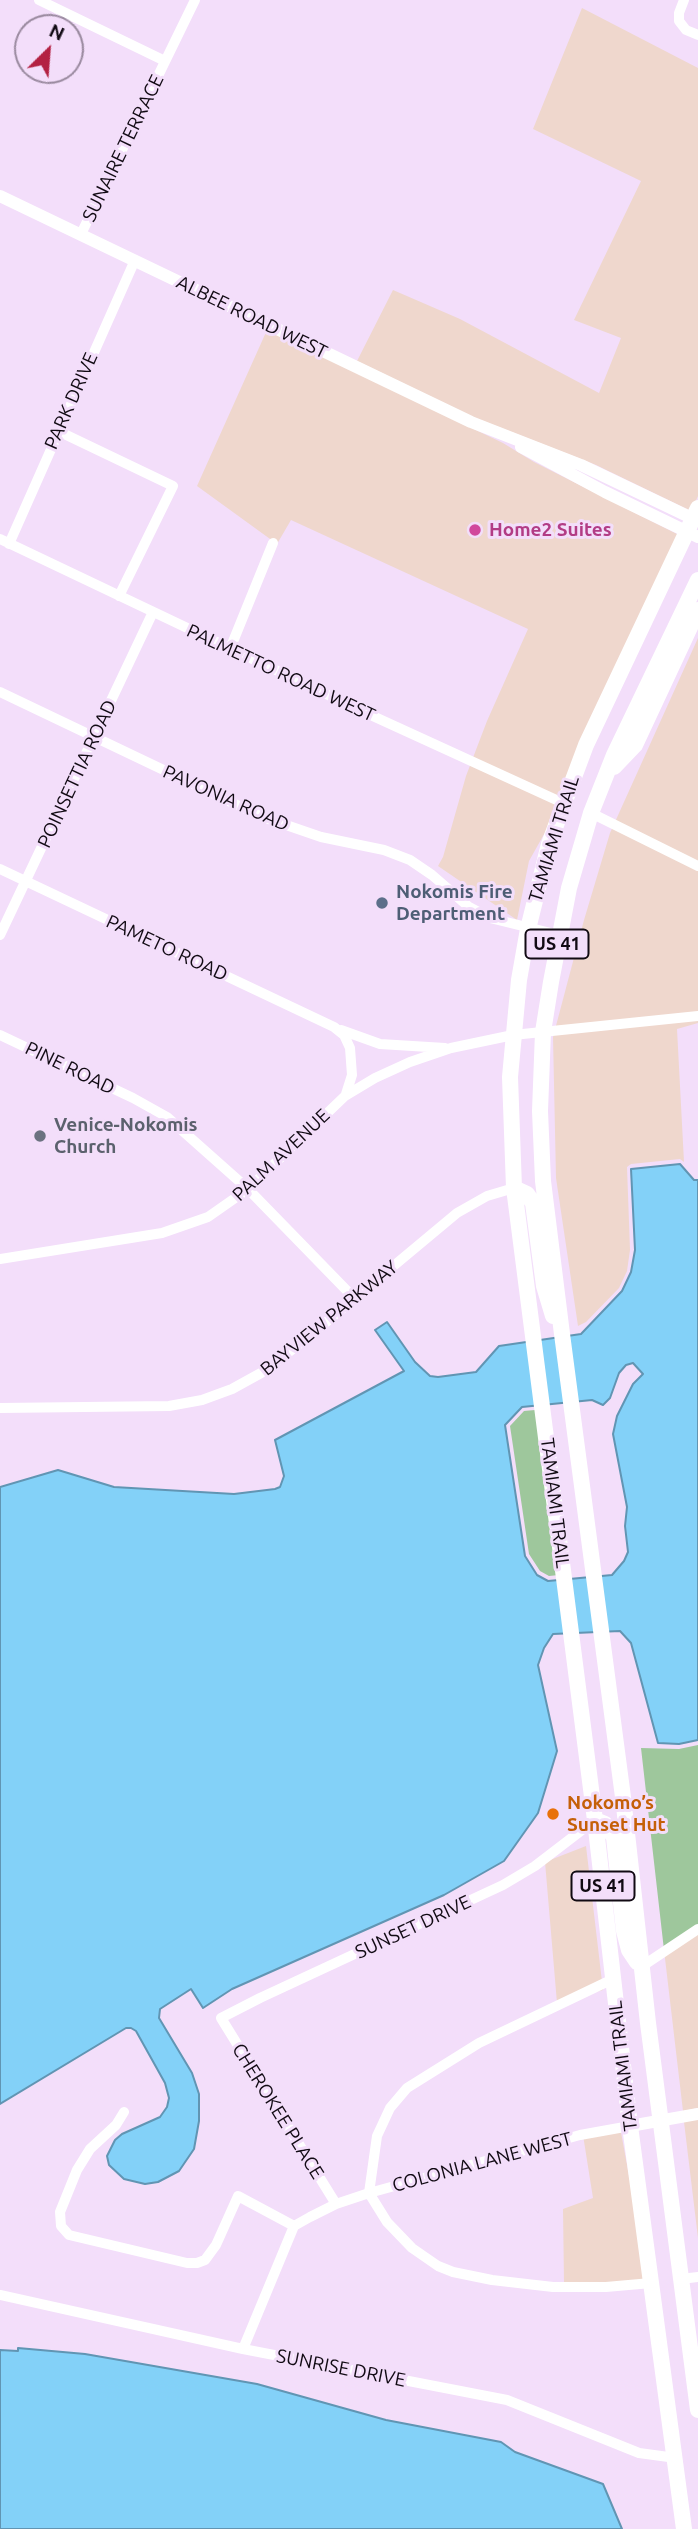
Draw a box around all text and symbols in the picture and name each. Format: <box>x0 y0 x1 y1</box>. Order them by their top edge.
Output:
north arrow <box>14 14 84 84</box>
text: N <box>46 19 68 45</box>
street label: SUNAIRE TERRACE <box>78 71 168 225</box>
street label: ALBEE ROAD WEST <box>173 271 331 363</box>
street label: PARK DRIVE <box>40 349 102 453</box>
place label: Home2 Suites <box>489 519 612 541</box>
marker: Home2 Suites <box>467 522 483 538</box>
street label: PALMETTO ROAD WEST <box>183 619 379 727</box>
street label: POINSETTIA ROAD <box>33 696 121 852</box>
street label: PAVONIA ROAD <box>159 760 293 836</box>
street label: TAMIAMI TRAIL <box>524 773 584 905</box>
place label: Nokomis Fire Department <box>396 881 513 925</box>
marker: Nokomis Fire Department <box>374 895 390 911</box>
street label: PAMETO ROAD <box>103 910 231 986</box>
road number: US 41 <box>526 930 588 959</box>
street label: PINE ROAD <box>21 1037 119 1099</box>
street label: PALM AVENUE <box>228 1104 334 1206</box>
place label: Venice-Nokomis Church <box>54 1114 198 1158</box>
marker: Venice-Nokomis Church <box>32 1128 48 1144</box>
street label: BAYVIEW PARKWAY <box>256 1256 402 1380</box>
street label: TAMIAMI TRAIL <box>536 1437 574 1569</box>
place label: Nokomo’s Sunset Hut <box>567 1792 666 1836</box>
marker: Nokomo’s Sunset Hut <box>545 1806 561 1822</box>
road number: US 41 <box>572 1872 634 1900</box>
street label: SUNSET DRIVE <box>352 1890 474 1964</box>
street label: TAMIAMI TRAIL <box>604 2000 642 2132</box>
street label: CHEROKEE PLACE <box>227 2039 329 2183</box>
street label: COLONIA LANE WEST <box>390 2127 574 2197</box>
street label: SUNRISE DRIVE <box>275 2344 407 2392</box>

